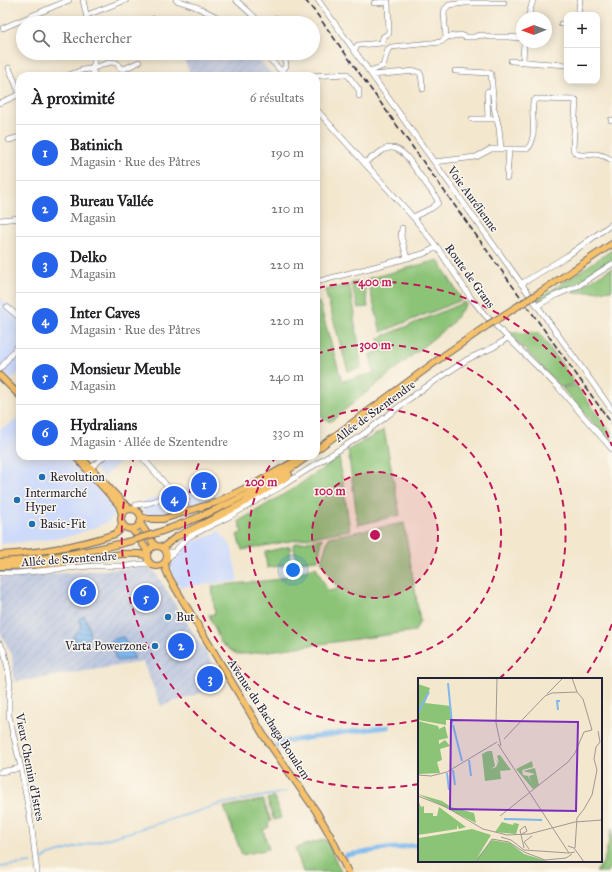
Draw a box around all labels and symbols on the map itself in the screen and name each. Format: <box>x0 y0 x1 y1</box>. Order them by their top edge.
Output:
north arrow <box>516 12 552 48</box>
street label: Voie Aurélienne <box>444 163 502 235</box>
street label: Route de Grans <box>442 241 498 311</box>
text: 400 m <box>358 275 393 290</box>
text: 300 m <box>359 338 392 353</box>
street label: Allée de Szentendre <box>331 377 418 445</box>
place label: Revolution <box>50 470 105 484</box>
pin: 1 <box>191 470 217 500</box>
marker: Revolution <box>37 472 47 482</box>
text: 200 m <box>245 475 278 489</box>
pin: 4 <box>161 484 187 514</box>
text: 100 m <box>314 484 347 498</box>
place label: Intermarché Hyper <box>25 486 87 514</box>
marker: Intermarché Hyper <box>12 495 22 505</box>
place label: Basic-Fit <box>40 517 87 531</box>
marker: Basic-Fit <box>27 519 37 529</box>
centre of rings <box>368 528 382 542</box>
street label: Allée de Szentendre <box>20 549 117 569</box>
your location <box>283 560 303 580</box>
pin: 6 <box>70 577 96 607</box>
pin: 5 <box>133 583 159 613</box>
place label: But <box>176 610 195 624</box>
marker: But <box>163 612 173 622</box>
pin: 2 <box>168 631 194 661</box>
place label: Varta Powerzone <box>64 639 147 653</box>
marker: Varta Powerzone <box>150 641 160 651</box>
street label: Avenue du Bachaga Boualem <box>223 655 313 782</box>
pin: 3 <box>197 664 223 694</box>
inset map <box>418 678 602 862</box>
street label: Vieux Chemin d'Istres <box>12 711 47 822</box>

